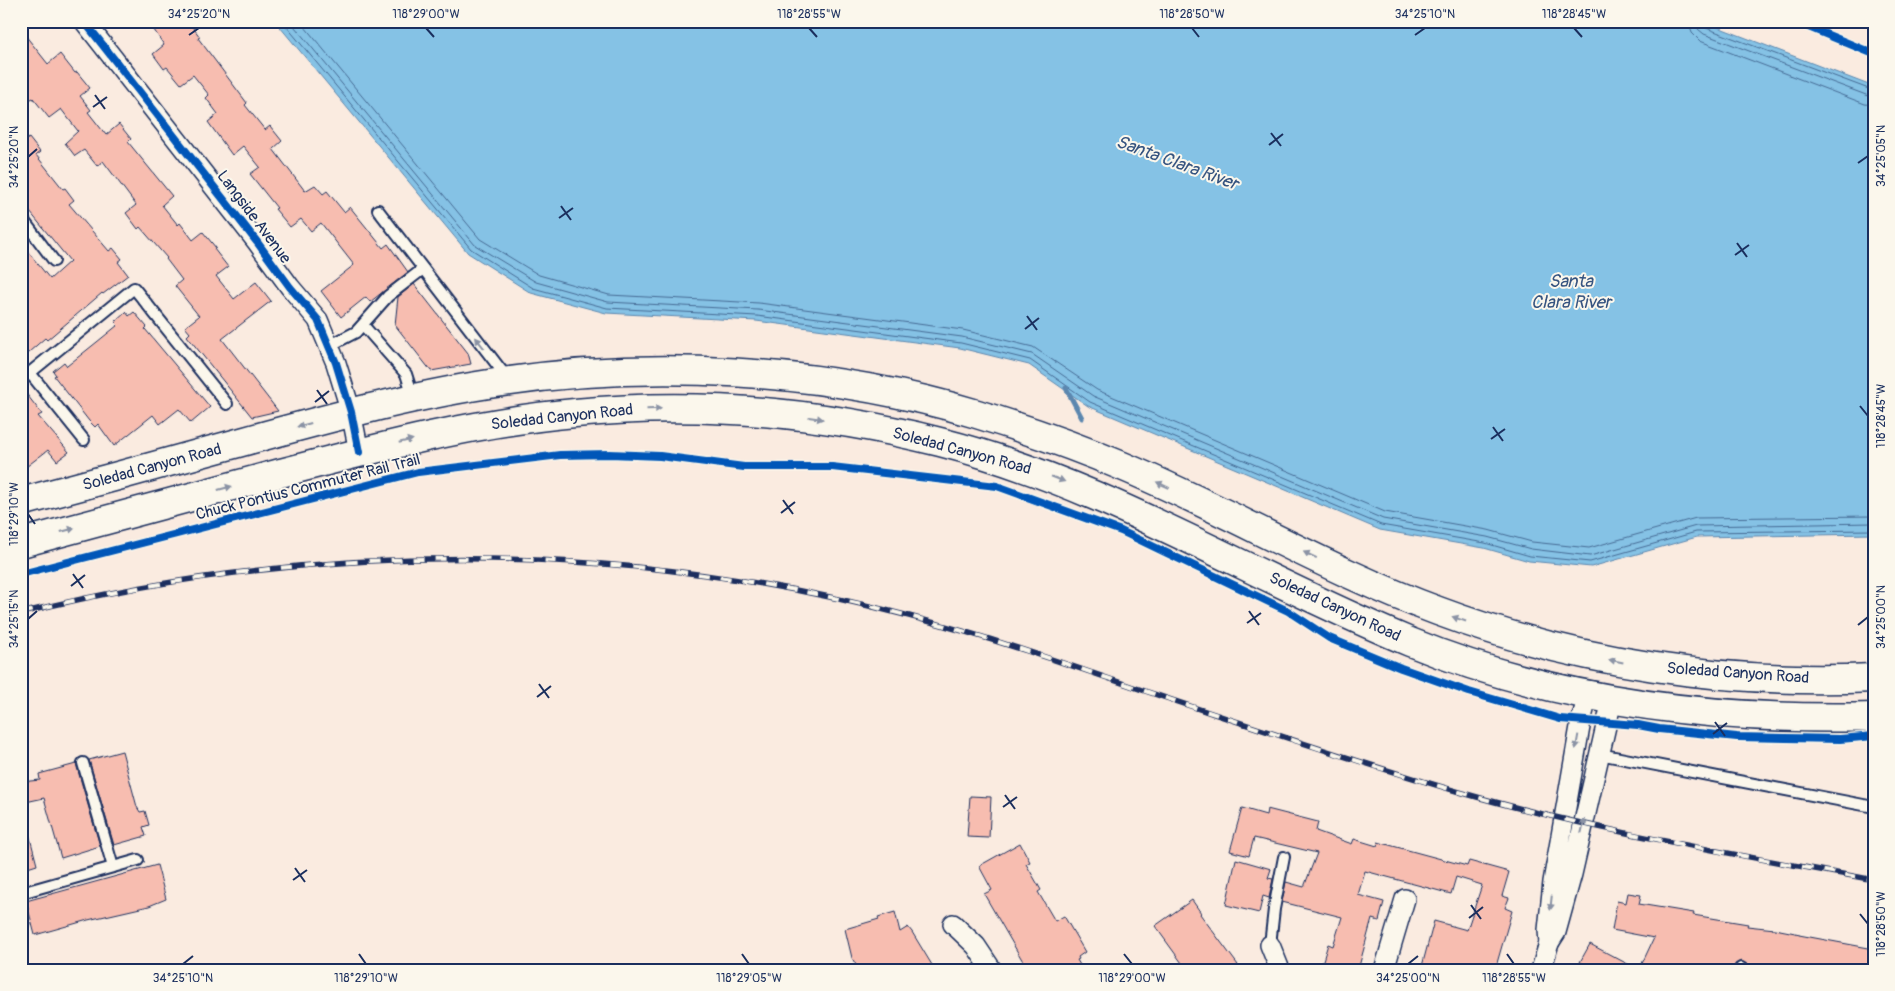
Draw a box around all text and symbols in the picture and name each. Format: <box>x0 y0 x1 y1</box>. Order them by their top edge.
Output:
text: 34°25'20"N <box>168 7 230 22</box>
text: 118°29'00"W <box>392 7 460 22</box>
text: 118°28'55"W <box>777 7 841 22</box>
text: 118°28'50"W <box>1159 7 1225 22</box>
text: 34°25'10"N <box>1395 7 1455 22</box>
text: 118°28'45"W <box>1542 7 1606 22</box>
text: 34°25'05"N <box>1874 125 1889 187</box>
text: 34°25'20"N <box>7 126 22 188</box>
water label: Santa Clara River <box>1113 130 1243 197</box>
street label: Langside Avenue <box>212 166 296 268</box>
water label: Santa Clara River <box>1531 270 1614 314</box>
one-way arrow <box>475 336 485 350</box>
text: 118°28'45"W <box>1874 384 1889 448</box>
street label: Soledad Canyon Road <box>490 400 634 434</box>
one-way arrow <box>646 405 662 413</box>
one-way arrow <box>808 414 824 422</box>
one-way arrow <box>296 421 311 429</box>
street label: Soledad Canyon Road <box>890 423 1034 479</box>
one-way arrow <box>399 437 414 445</box>
street label: Soledad Canyon Road <box>80 439 224 495</box>
street label: Chuck Pontius Commuter Rail Trail <box>194 449 422 525</box>
one-way arrow <box>1051 475 1066 483</box>
one-way arrow <box>1156 481 1170 489</box>
text: 118°29'10"W <box>7 482 22 546</box>
one-way arrow <box>218 484 233 492</box>
one-way arrow <box>61 526 76 534</box>
one-way arrow <box>1303 550 1317 558</box>
street label: Soledad Canyon Road <box>1266 568 1404 646</box>
text: 34°25'00"N <box>1874 585 1889 649</box>
text: 34°25'15"N <box>7 590 22 648</box>
one-way arrow <box>1452 615 1467 622</box>
one-way arrow <box>1608 656 1624 664</box>
street label: Soledad Canyon Road <box>1666 658 1810 688</box>
one-way arrow <box>1573 735 1581 751</box>
one-way arrow <box>1579 818 1587 834</box>
text: 118°28'50"W <box>1874 891 1889 957</box>
one-way arrow <box>1547 895 1555 911</box>
text: 34°25'10"N <box>153 971 213 986</box>
text: 118°29'10"W <box>334 971 398 986</box>
text: 118°29'05"W <box>716 971 782 986</box>
text: 118°29'00"W <box>1098 971 1166 986</box>
text: 34°25'00"N <box>1376 971 1440 986</box>
text: 118°28'55"W <box>1482 971 1546 986</box>

